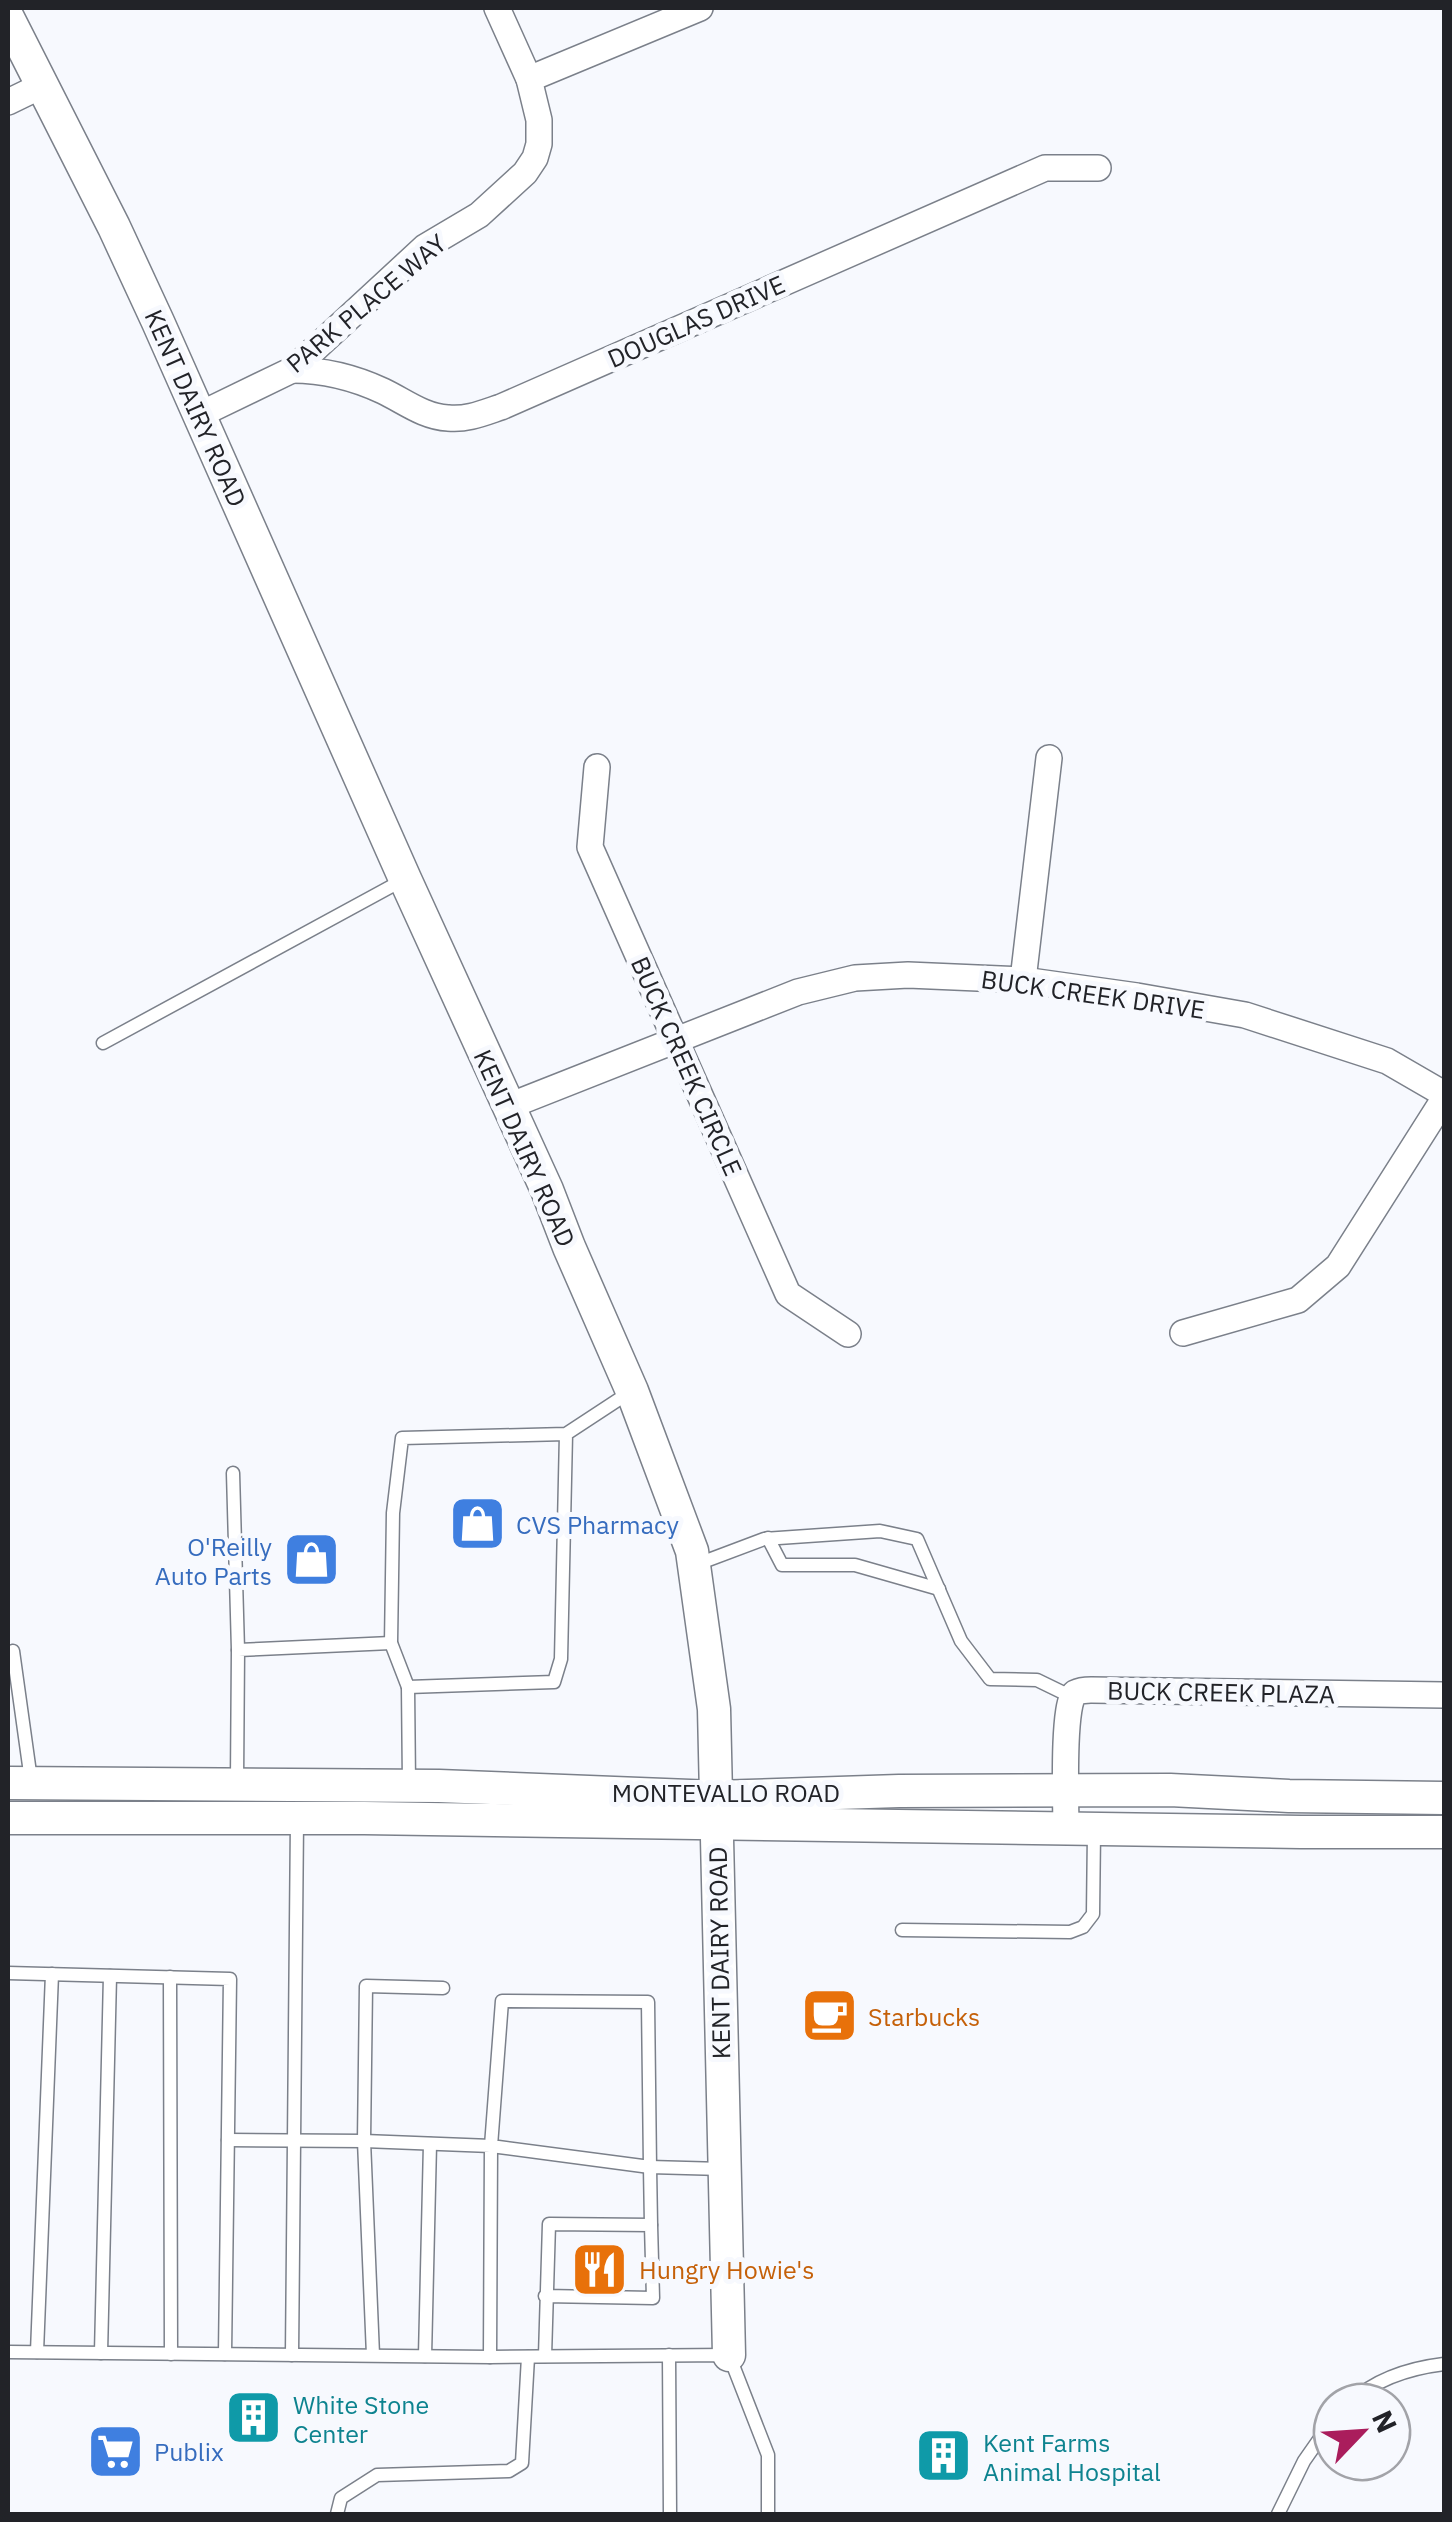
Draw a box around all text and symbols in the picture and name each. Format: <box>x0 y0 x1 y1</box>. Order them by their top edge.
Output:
street label: PARK PLACE WAY <box>279 226 453 380</box>
street label: DOUGLAS DRIVE <box>602 267 790 375</box>
street label: KENT DAIRY ROAD <box>138 304 254 512</box>
street label: BUCK CREEK CIRCLE <box>624 951 750 1181</box>
street label: BUCK CREEK DRIVE <box>979 962 1207 1026</box>
street label: KENT DAIRY ROAD <box>467 1044 583 1252</box>
shop icon: CVS Pharmacy <box>447 1494 507 1554</box>
place label: CVS Pharmacy <box>516 1508 680 1541</box>
place label: O'Reilly Auto Parts <box>155 1530 273 1592</box>
shop icon: O'Reilly Auto Parts <box>281 1530 341 1590</box>
street label: BUCK CREEK PLAZA <box>1107 1674 1335 1710</box>
street label: MONTEVALLO ROAD <box>612 1776 840 1809</box>
street label: KENT DAIRY ROAD <box>701 1846 737 2060</box>
cafe icon: Starbucks <box>799 1986 859 2046</box>
place label: Starbucks <box>868 2000 980 2033</box>
restaurant icon: Hungry Howie's <box>570 2239 630 2299</box>
place label: Hungry Howie's <box>639 2253 815 2286</box>
north arrow <box>1312 2382 1412 2482</box>
building icon: White Stone Center <box>224 2388 284 2448</box>
place label: White Stone Center <box>293 2388 429 2450</box>
text: N <box>1364 2404 1406 2438</box>
supermarket icon: Publix <box>85 2421 145 2481</box>
building icon: Kent Farms Animal Hospital <box>914 2426 974 2486</box>
place label: Kent Farms Animal Hospital <box>983 2426 1161 2488</box>
place label: Publix <box>154 2435 224 2468</box>

